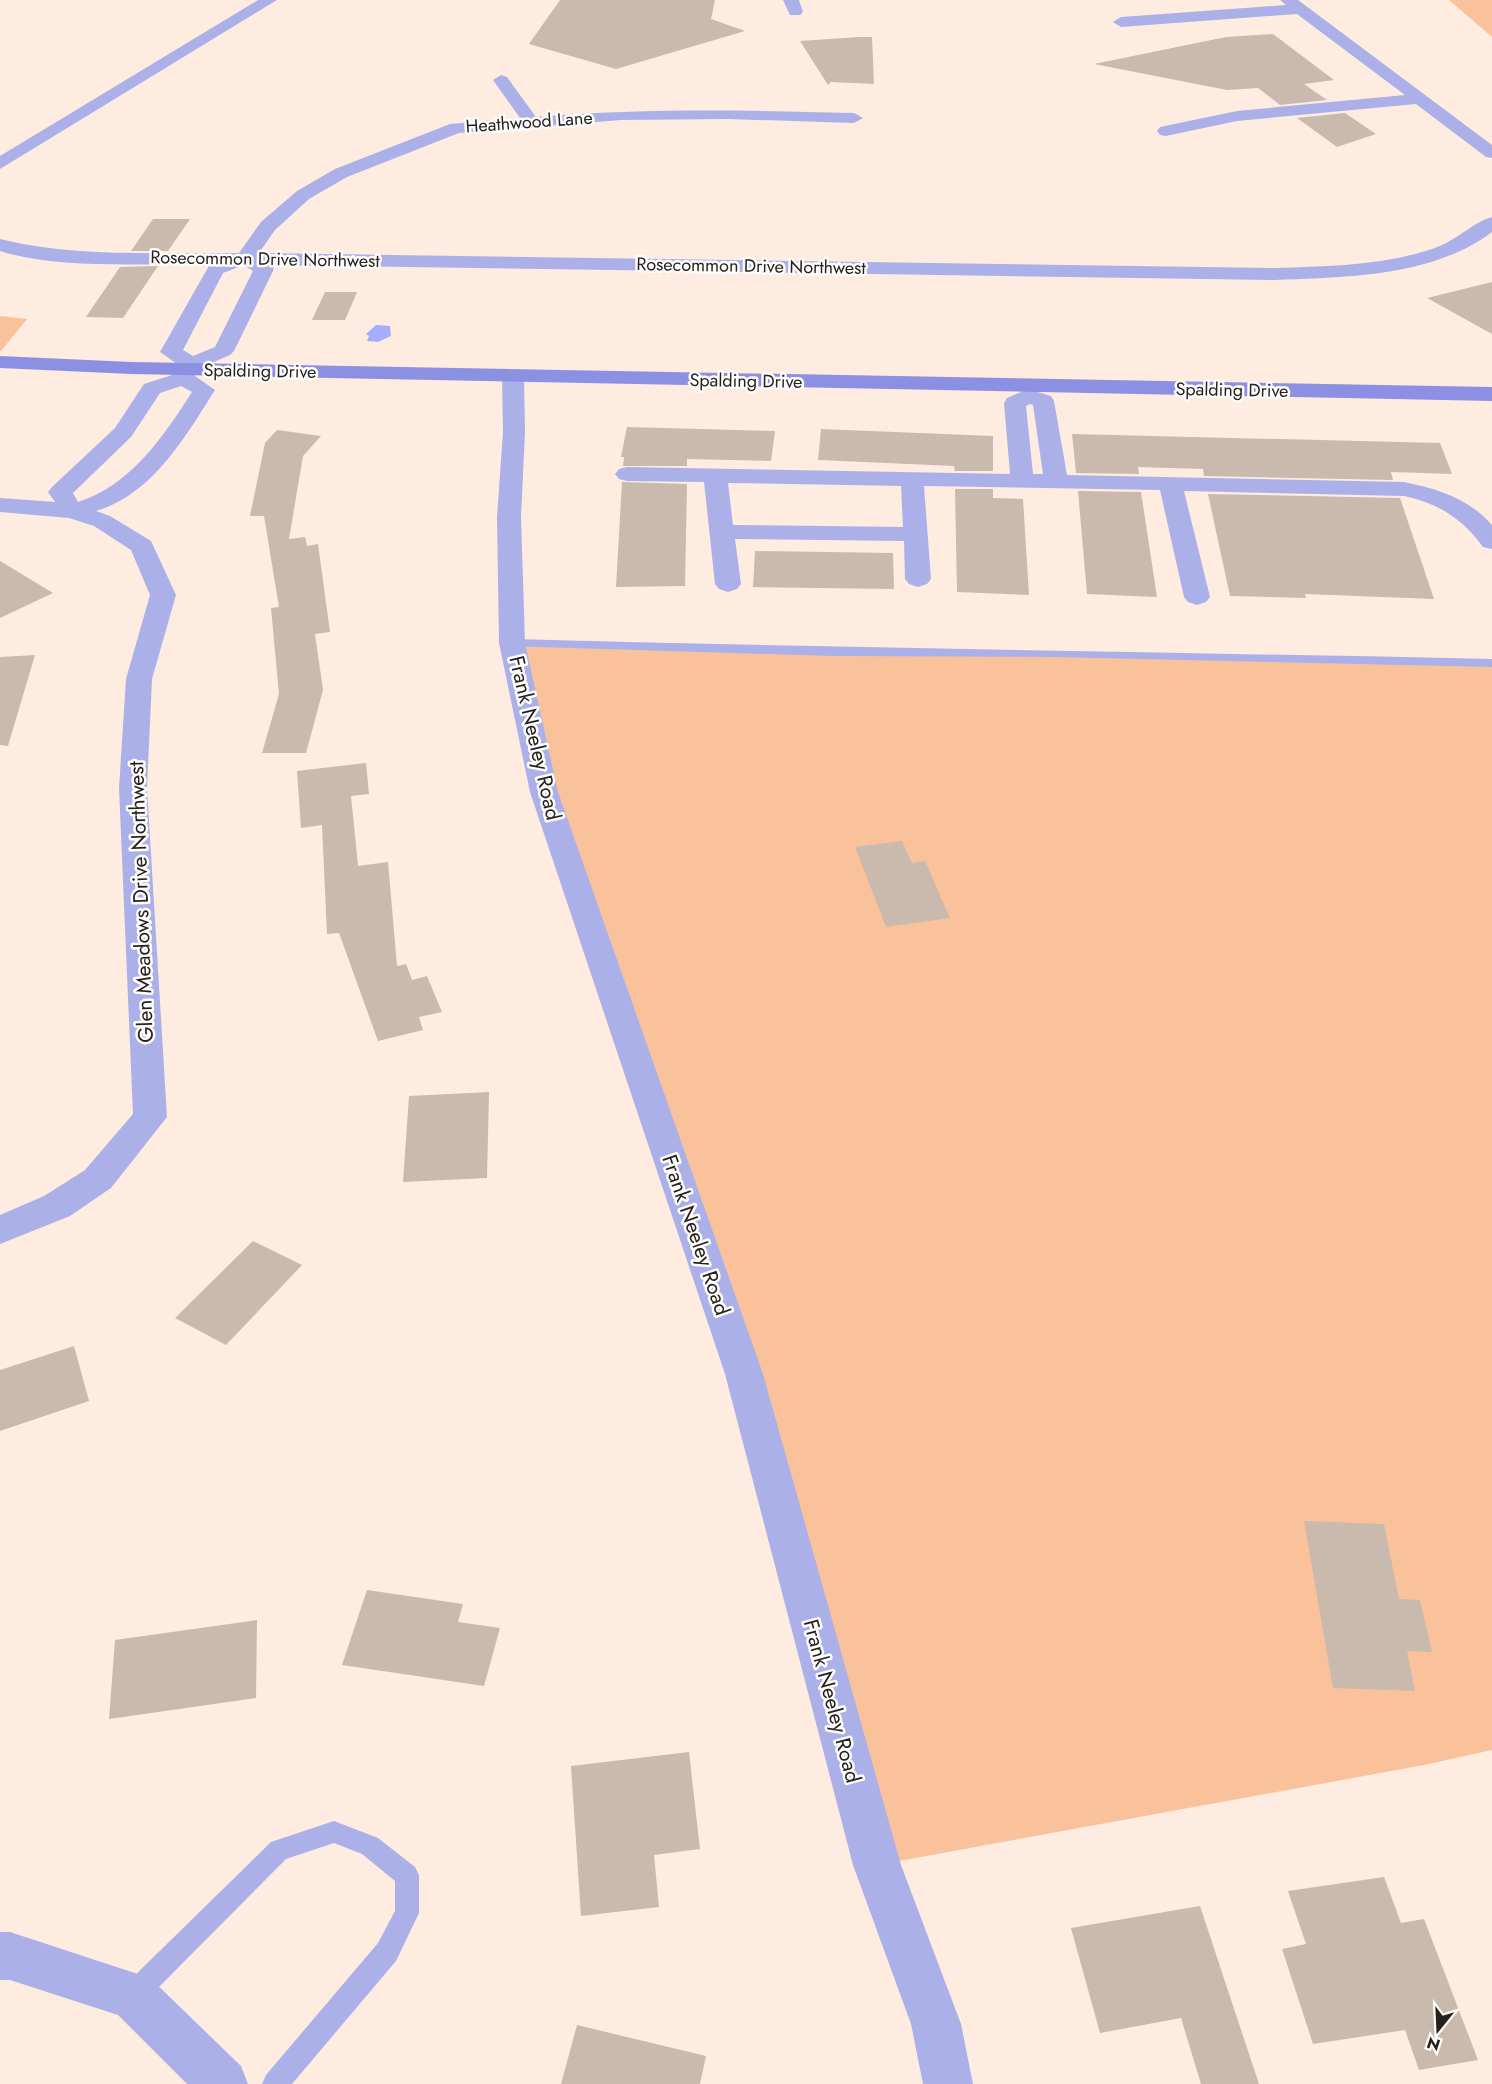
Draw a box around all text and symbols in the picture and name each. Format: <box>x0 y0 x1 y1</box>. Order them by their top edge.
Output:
street label: Heathwood Lane <box>465 105 593 139</box>
street label: Rosecommon Drive Northwest <box>150 244 381 274</box>
street label: Rosecommon Drive Northwest <box>636 251 867 281</box>
street label: Spalding Drive <box>203 357 317 385</box>
street label: Spalding Drive <box>689 367 803 395</box>
street label: Spalding Drive <box>1175 376 1289 404</box>
street label: Frank Neeley Road <box>501 653 569 823</box>
street label: Glen Meadows Drive Northwest <box>121 761 161 1043</box>
street label: Frank Neeley Road <box>654 1151 738 1319</box>
street label: Frank Neeley Road <box>796 1616 868 1786</box>
north arrow <box>1408 2000 1468 2060</box>
text: N <box>1424 2031 1443 2057</box>

